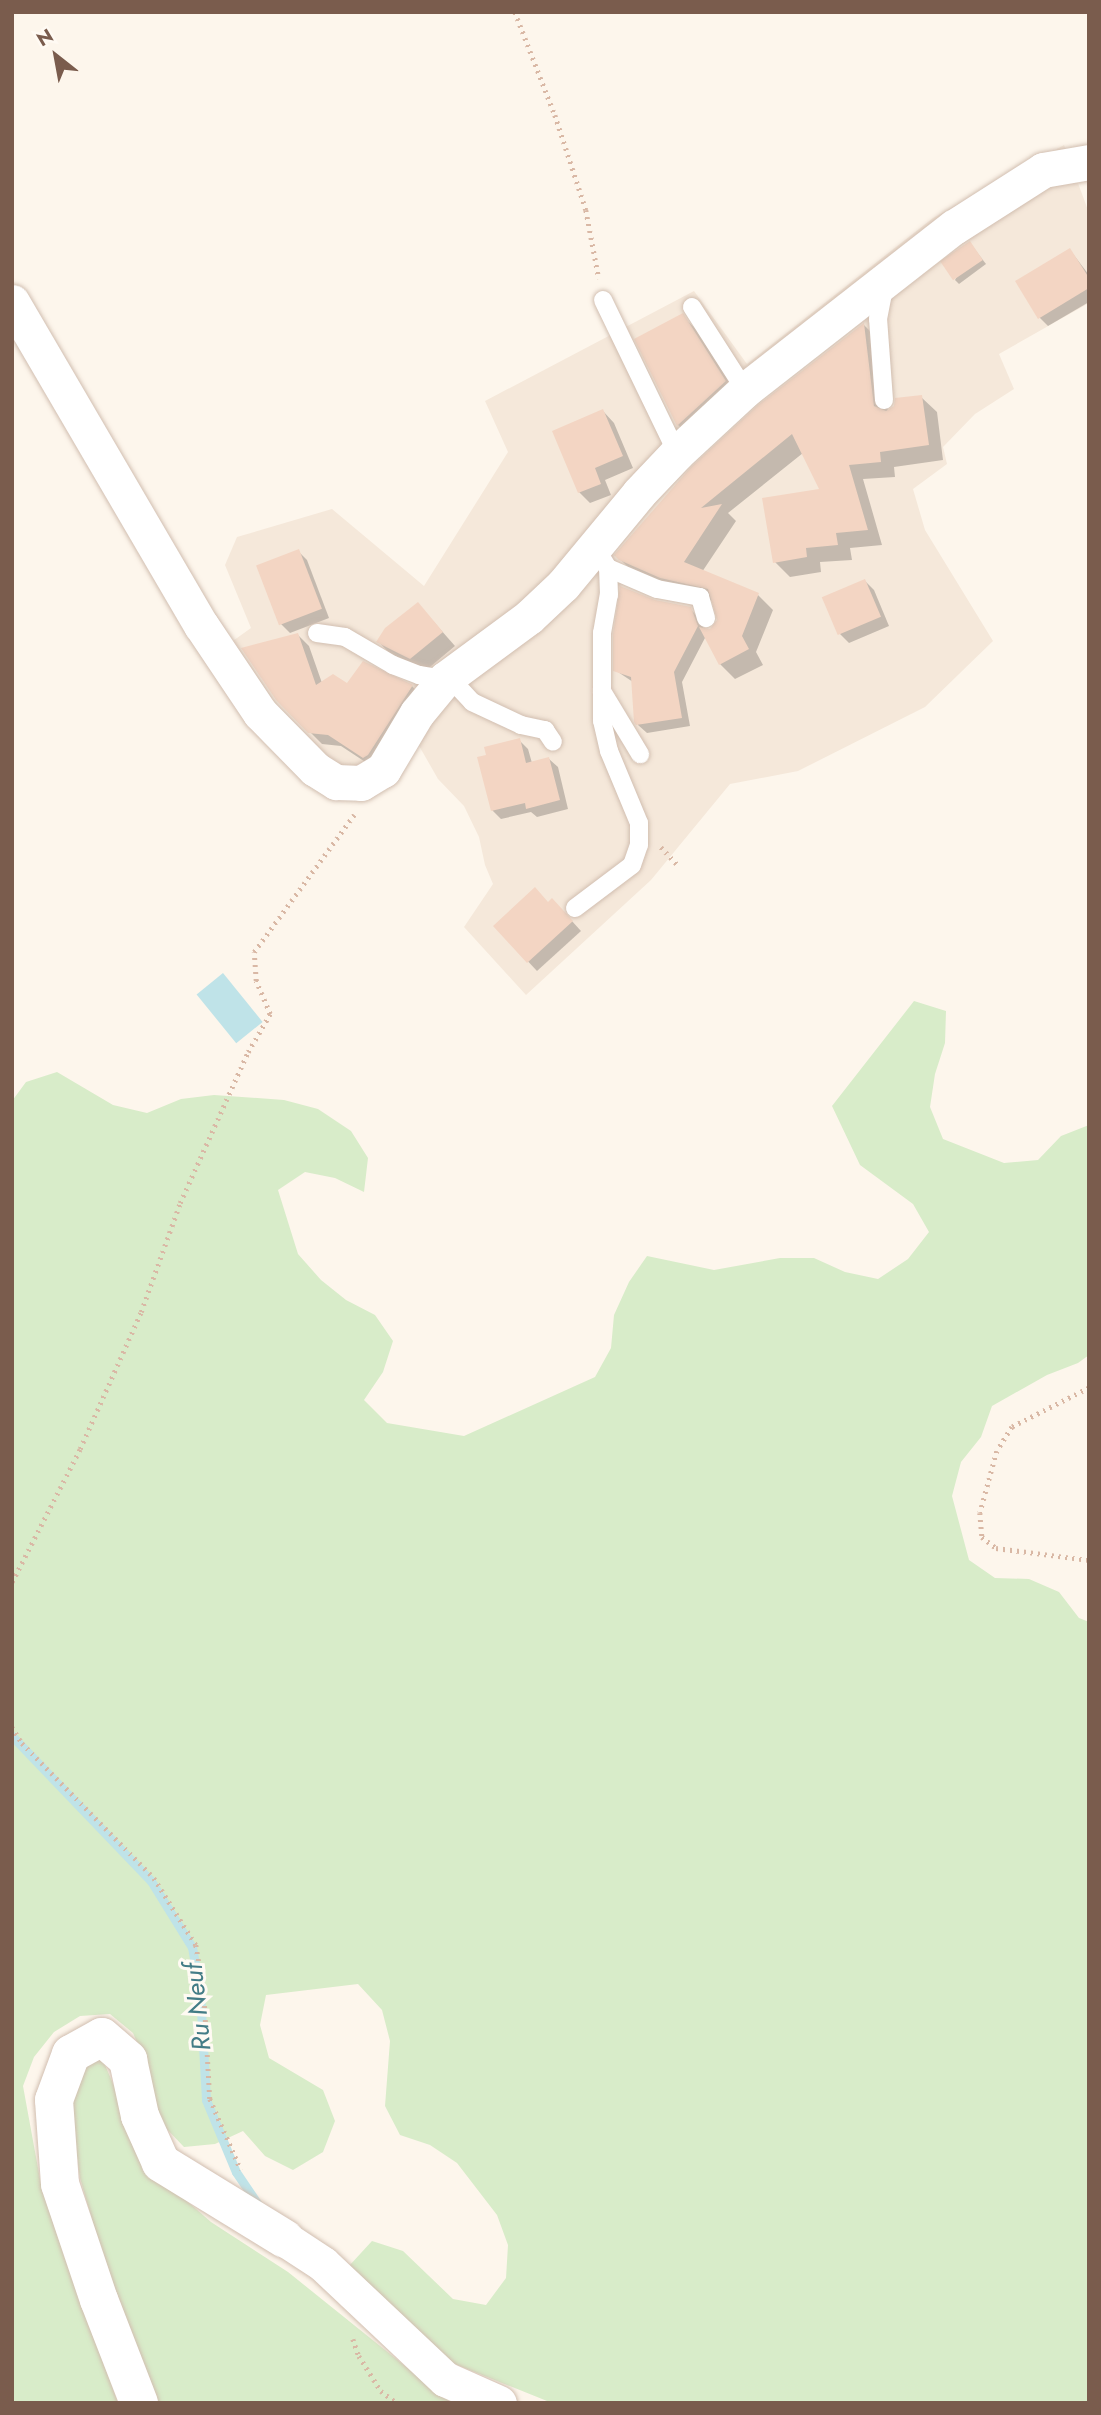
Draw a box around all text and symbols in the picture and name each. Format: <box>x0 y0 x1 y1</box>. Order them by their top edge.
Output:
north arrow <box>21 21 91 91</box>
text: N <box>32 22 58 53</box>
water label: Ru Neuf <box>178 1962 218 2052</box>

